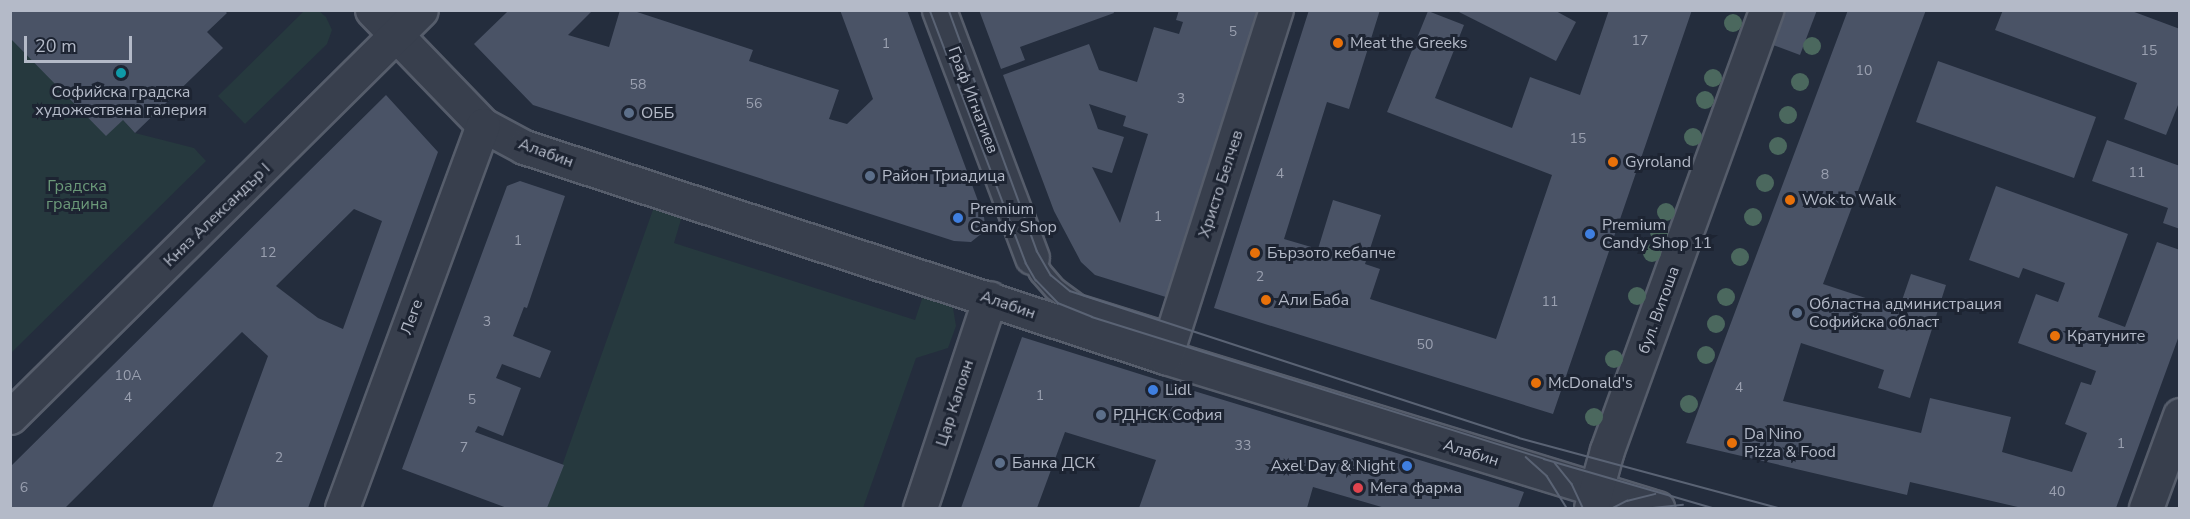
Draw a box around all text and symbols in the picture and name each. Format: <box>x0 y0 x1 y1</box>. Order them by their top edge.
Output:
scale bar <box>27 24 135 62</box>
house number: 5 <box>1229 24 1237 40</box>
place label: Meat the Greeks <box>1350 33 1468 53</box>
house number: 17 <box>1632 33 1648 49</box>
text: 20 m <box>35 34 77 58</box>
house number: 1 <box>882 36 890 52</box>
marker: Meat the Greeks <box>1331 36 1345 50</box>
house number: 15 <box>2141 43 2157 59</box>
street label: Граф Игнатиев <box>944 44 1002 156</box>
house number: 10 <box>1856 63 1872 79</box>
marker: Софийска градска художествена галерия <box>114 66 128 80</box>
house number: 58 <box>630 77 646 93</box>
place label: Софийска градска художествена галерия <box>35 82 207 120</box>
house number: 3 <box>1177 91 1185 107</box>
house number: 56 <box>746 96 762 112</box>
place label: ОББ <box>641 103 674 123</box>
marker: ОББ <box>622 106 636 120</box>
street label: Христо Белчев <box>1195 128 1247 240</box>
house number: 15 <box>1570 131 1586 147</box>
street label: Алабин <box>516 134 576 172</box>
place label: Gyroland <box>1625 152 1691 172</box>
marker: Gyroland <box>1606 155 1620 169</box>
street label: Княз Александър I <box>160 159 274 271</box>
house number: 11 <box>2129 165 2145 181</box>
place label: Район Триадица <box>882 166 1005 186</box>
house number: 4 <box>1276 166 1284 182</box>
house number: 8 <box>1821 167 1829 183</box>
marker: Район Триадица <box>863 169 877 183</box>
park label: Градска градина <box>46 176 108 214</box>
place label: Wok to Walk <box>1802 190 1896 210</box>
marker: Wok to Walk <box>1783 193 1797 207</box>
place label: Premium Candy Shop <box>970 199 1057 237</box>
house number: 1 <box>1154 209 1162 225</box>
marker: Premium Candy Shop <box>951 211 965 225</box>
place label: Premium Candy Shop 11 <box>1602 215 1712 253</box>
marker: Premium Candy Shop 11 <box>1583 227 1597 241</box>
house number: 1 <box>514 233 522 249</box>
place label: Бързото кебапче <box>1267 243 1396 263</box>
house number: 12 <box>260 245 276 261</box>
marker: Бързото кебапче <box>1248 246 1262 260</box>
street label: бул. Витоша <box>1634 264 1684 356</box>
house number: 2 <box>1256 269 1264 285</box>
street label: Алабин <box>978 287 1038 323</box>
place label: Али Баба <box>1278 290 1349 310</box>
marker: Али Баба <box>1259 293 1273 307</box>
house number: 11 <box>1542 294 1558 310</box>
place label: Областна администрация Софийска област <box>1809 294 2002 332</box>
street label: Леге <box>397 297 427 337</box>
marker: Областна администрация Софийска област <box>1790 306 1804 320</box>
house number: 3 <box>483 314 491 330</box>
place label: Кратуните <box>2067 326 2145 346</box>
marker: Кратуните <box>2048 329 2062 343</box>
house number: 50 <box>1417 337 1433 353</box>
street label: Цар Калоян <box>932 357 978 449</box>
house number: 10А <box>114 368 142 384</box>
place label: McDonald's <box>1548 373 1633 393</box>
marker: McDonald's <box>1529 376 1543 390</box>
place label: Lidl <box>1165 380 1191 400</box>
house number: 4 <box>1735 380 1743 396</box>
marker: Lidl <box>1146 383 1160 397</box>
house number: 1 <box>1036 388 1044 404</box>
house number: 4 <box>124 390 132 406</box>
house number: 5 <box>468 392 476 408</box>
place label: РДНСК София <box>1113 405 1222 425</box>
marker: РДНСК София <box>1094 408 1108 422</box>
place label: Da Nino Pizza & Food <box>1744 424 1836 462</box>
street label: Алабин <box>1441 435 1501 471</box>
marker: Da Nino Pizza & Food <box>1725 436 1739 450</box>
house number: 1 <box>2117 436 2125 452</box>
house number: 33 <box>1235 438 1251 454</box>
house number: 7 <box>460 440 468 456</box>
house number: 2 <box>275 450 283 466</box>
place label: Банка ДСК <box>1012 453 1095 473</box>
marker: Банка ДСК <box>993 456 1007 470</box>
place label: Axel Day & Night <box>1271 456 1395 476</box>
marker: Axel Day & Night <box>1400 459 1414 473</box>
place label: Мега фарма <box>1370 478 1462 498</box>
house number: 6 <box>20 480 28 496</box>
marker: Мега фарма <box>1351 481 1365 495</box>
house number: 40 <box>2049 484 2065 500</box>

